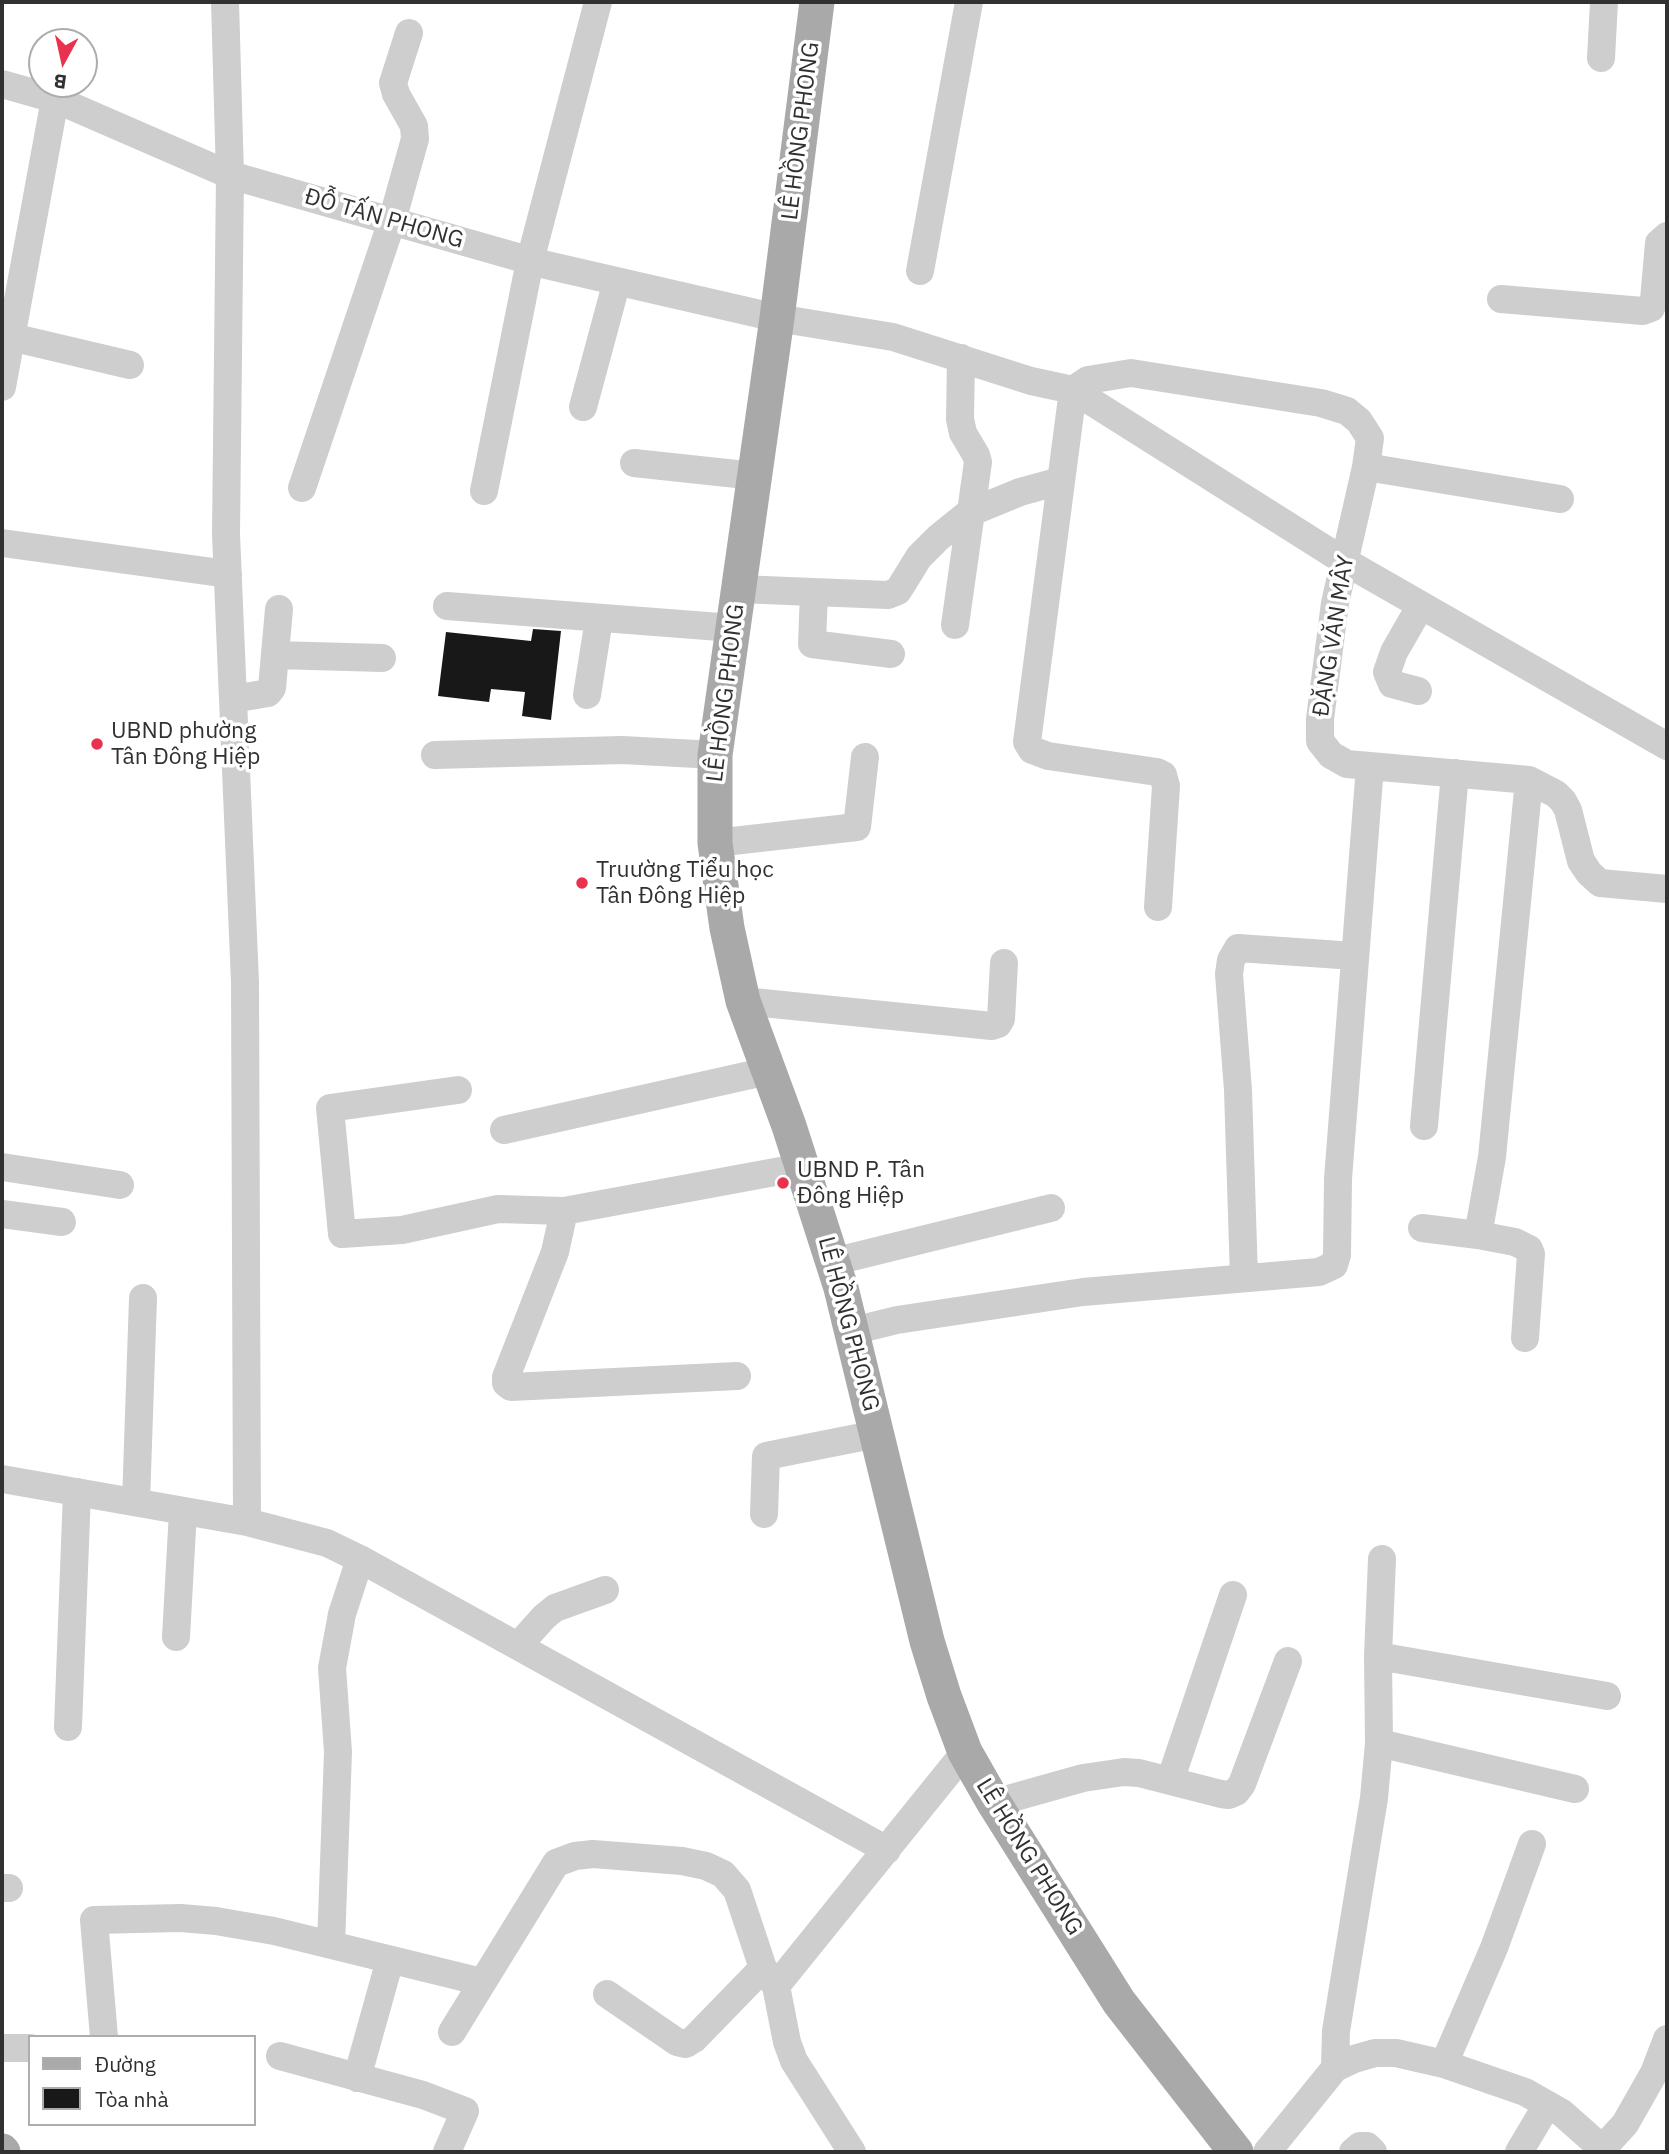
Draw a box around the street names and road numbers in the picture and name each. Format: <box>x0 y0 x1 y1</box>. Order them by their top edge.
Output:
street label: LÊ HỒNG PHONG <box>776 40 826 222</box>
street label: ĐỖ TẤN PHONG <box>301 183 467 255</box>
street label: ĐẶNG VĂN MÂY <box>1308 553 1360 719</box>
street label: LÊ HỒNG PHONG <box>701 602 751 784</box>
street label: LÊ HỒNG PHONG <box>811 1234 885 1414</box>
street label: LÊ HỒNG PHONG <box>970 1774 1088 1940</box>

